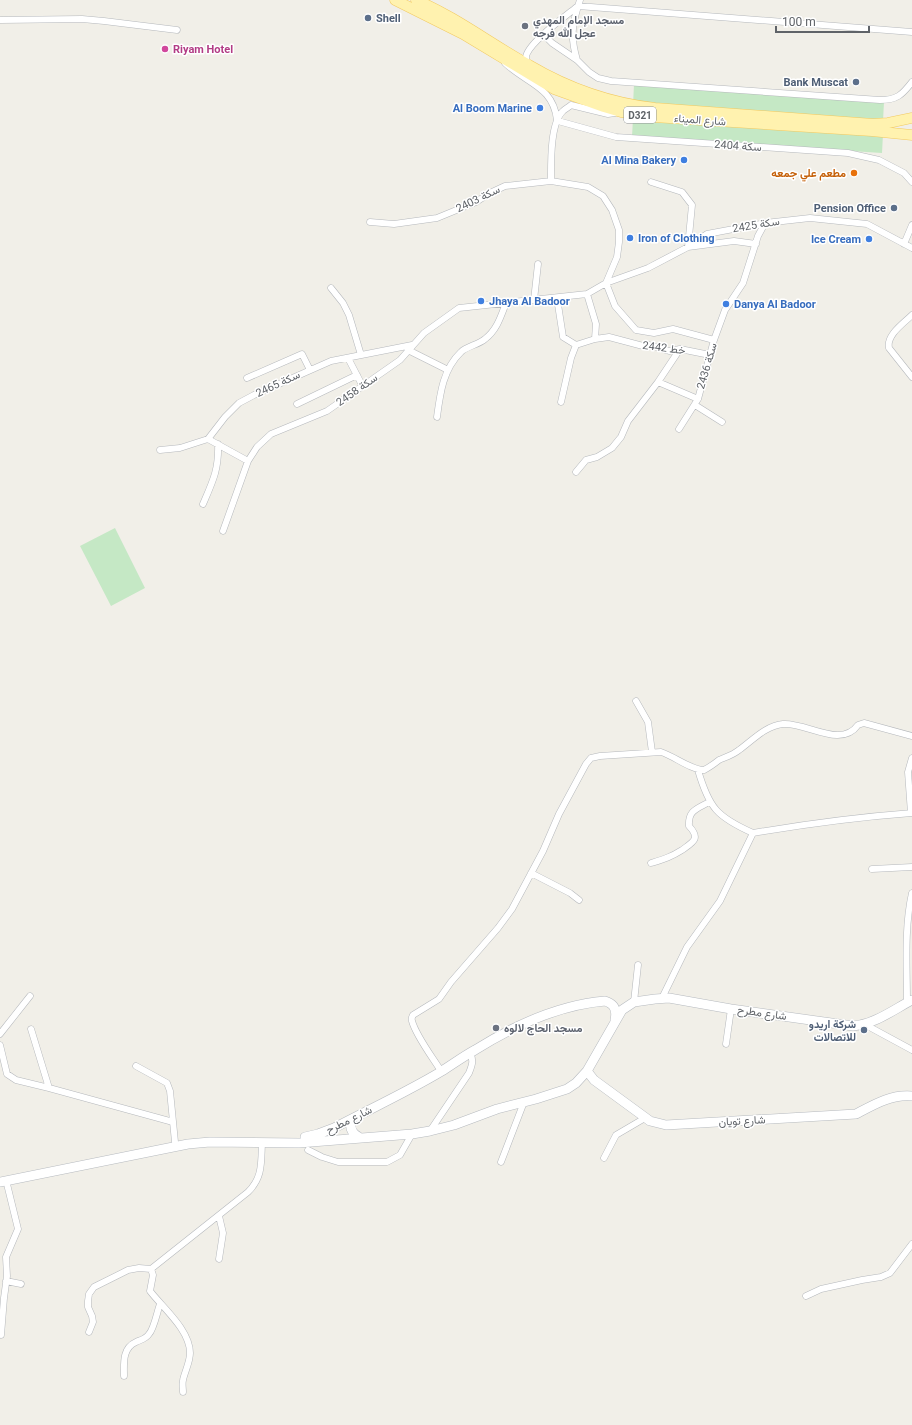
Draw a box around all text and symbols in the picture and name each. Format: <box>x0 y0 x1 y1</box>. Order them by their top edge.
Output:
scale bar <box>776 8 869 34</box>
place label: Shell <box>376 12 401 25</box>
marker: Shell <box>363 13 373 23</box>
place label: مسجد الإمام المهدي عجل الله فرجه <box>533 14 624 40</box>
text: 100 m <box>782 15 816 29</box>
marker: مسجد الإمام المهدي عجل الله فرجه <box>520 21 530 31</box>
place label: Riyam Hotel <box>173 43 233 56</box>
marker: Riyam Hotel <box>160 44 170 54</box>
place label: Bank Muscat <box>784 76 848 89</box>
marker: Bank Muscat <box>851 77 861 87</box>
place label: Al Boom Marine <box>453 102 532 115</box>
marker: Al Boom Marine <box>535 103 545 113</box>
road number: D321 <box>624 107 656 123</box>
street label: شارع الميناء <box>674 112 727 129</box>
street label: سكة 2404 <box>714 138 762 154</box>
place label: Al Mina Bakery <box>601 154 676 167</box>
marker: Al Mina Bakery <box>679 155 689 165</box>
place label: مطعم علي جمعه <box>771 167 846 182</box>
marker: مطعم علي جمعه <box>849 168 859 178</box>
street label: سكة 2403 <box>454 183 502 215</box>
place label: Pension Office <box>814 202 886 215</box>
marker: Pension Office <box>889 203 899 213</box>
street label: سكة 2425 <box>732 215 781 235</box>
place label: Iron of Clothing <box>638 232 715 245</box>
marker: Iron of Clothing <box>625 233 635 243</box>
place label: Ice Cream <box>811 233 861 246</box>
marker: Ice Cream <box>864 234 874 244</box>
place label: Jhaya Al Badoor <box>489 295 570 308</box>
marker: Jhaya Al Badoor <box>476 296 486 306</box>
place label: Danya Al Badoor <box>734 298 816 311</box>
marker: Danya Al Badoor <box>721 299 731 309</box>
street label: 2442 خط <box>642 339 686 357</box>
street label: سكة 2436 <box>694 341 720 391</box>
street label: سكة 2465 <box>254 368 303 400</box>
street label: سكة 2458 <box>334 371 380 409</box>
street label: شارع مطرح <box>736 1003 788 1024</box>
place label: شركة اريدو للاتصالات <box>809 1018 856 1044</box>
place label: مسجد الحاج لالوه <box>504 1022 583 1036</box>
marker: مسجد الحاج لالوه <box>491 1023 501 1033</box>
marker: شركة اريدو للاتصالات <box>859 1025 869 1035</box>
street label: شارع مطرح <box>324 1103 375 1138</box>
street label: شارع تويان <box>718 1113 766 1130</box>

